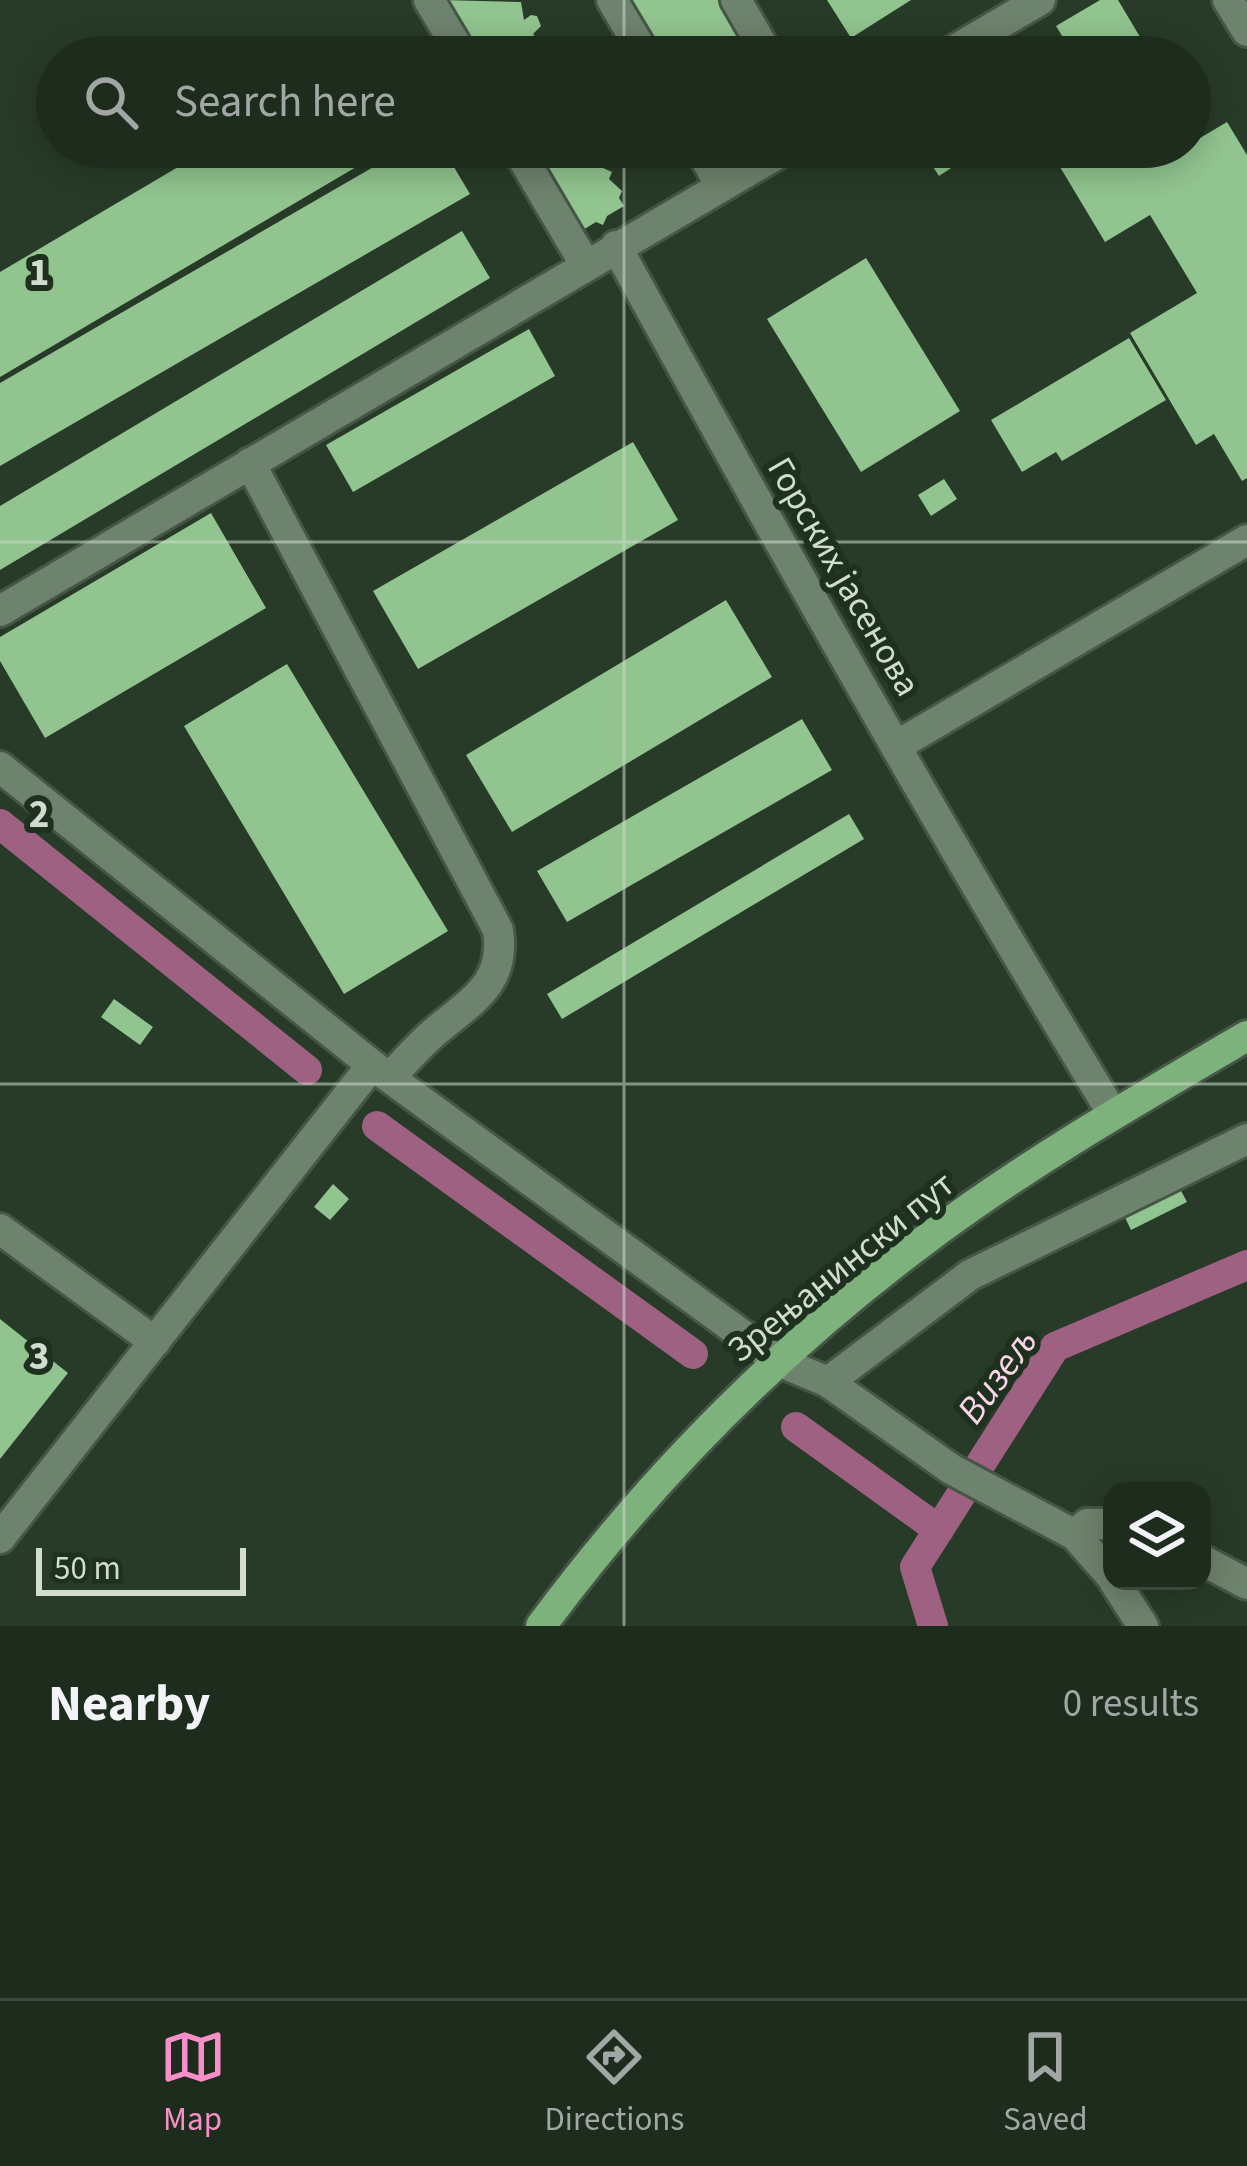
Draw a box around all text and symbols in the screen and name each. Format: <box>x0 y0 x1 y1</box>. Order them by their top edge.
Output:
search box <box>36 36 1211 168</box>
icon: search <box>78 69 144 135</box>
text: Search here <box>174 70 396 134</box>
text: 1 <box>29 245 49 301</box>
street label: Горских јасенова <box>755 448 933 706</box>
text: 2 <box>29 787 49 843</box>
street label: Зрењанински пут <box>717 1160 965 1375</box>
water label: Визељ <box>944 1317 1051 1436</box>
text: 3 <box>29 1329 49 1385</box>
map controls <box>1103 1482 1211 1590</box>
button: layers <box>1103 1482 1211 1590</box>
scale bar <box>36 1542 246 1595</box>
text: 50 m <box>54 1545 121 1592</box>
text: Nearby <box>48 1668 210 1740</box>
text: 0 results <box>1063 1676 1199 1732</box>
tab: Map <box>160 2024 226 2143</box>
tab: Directions <box>545 2024 684 2143</box>
tab: Saved <box>1003 2024 1087 2143</box>

